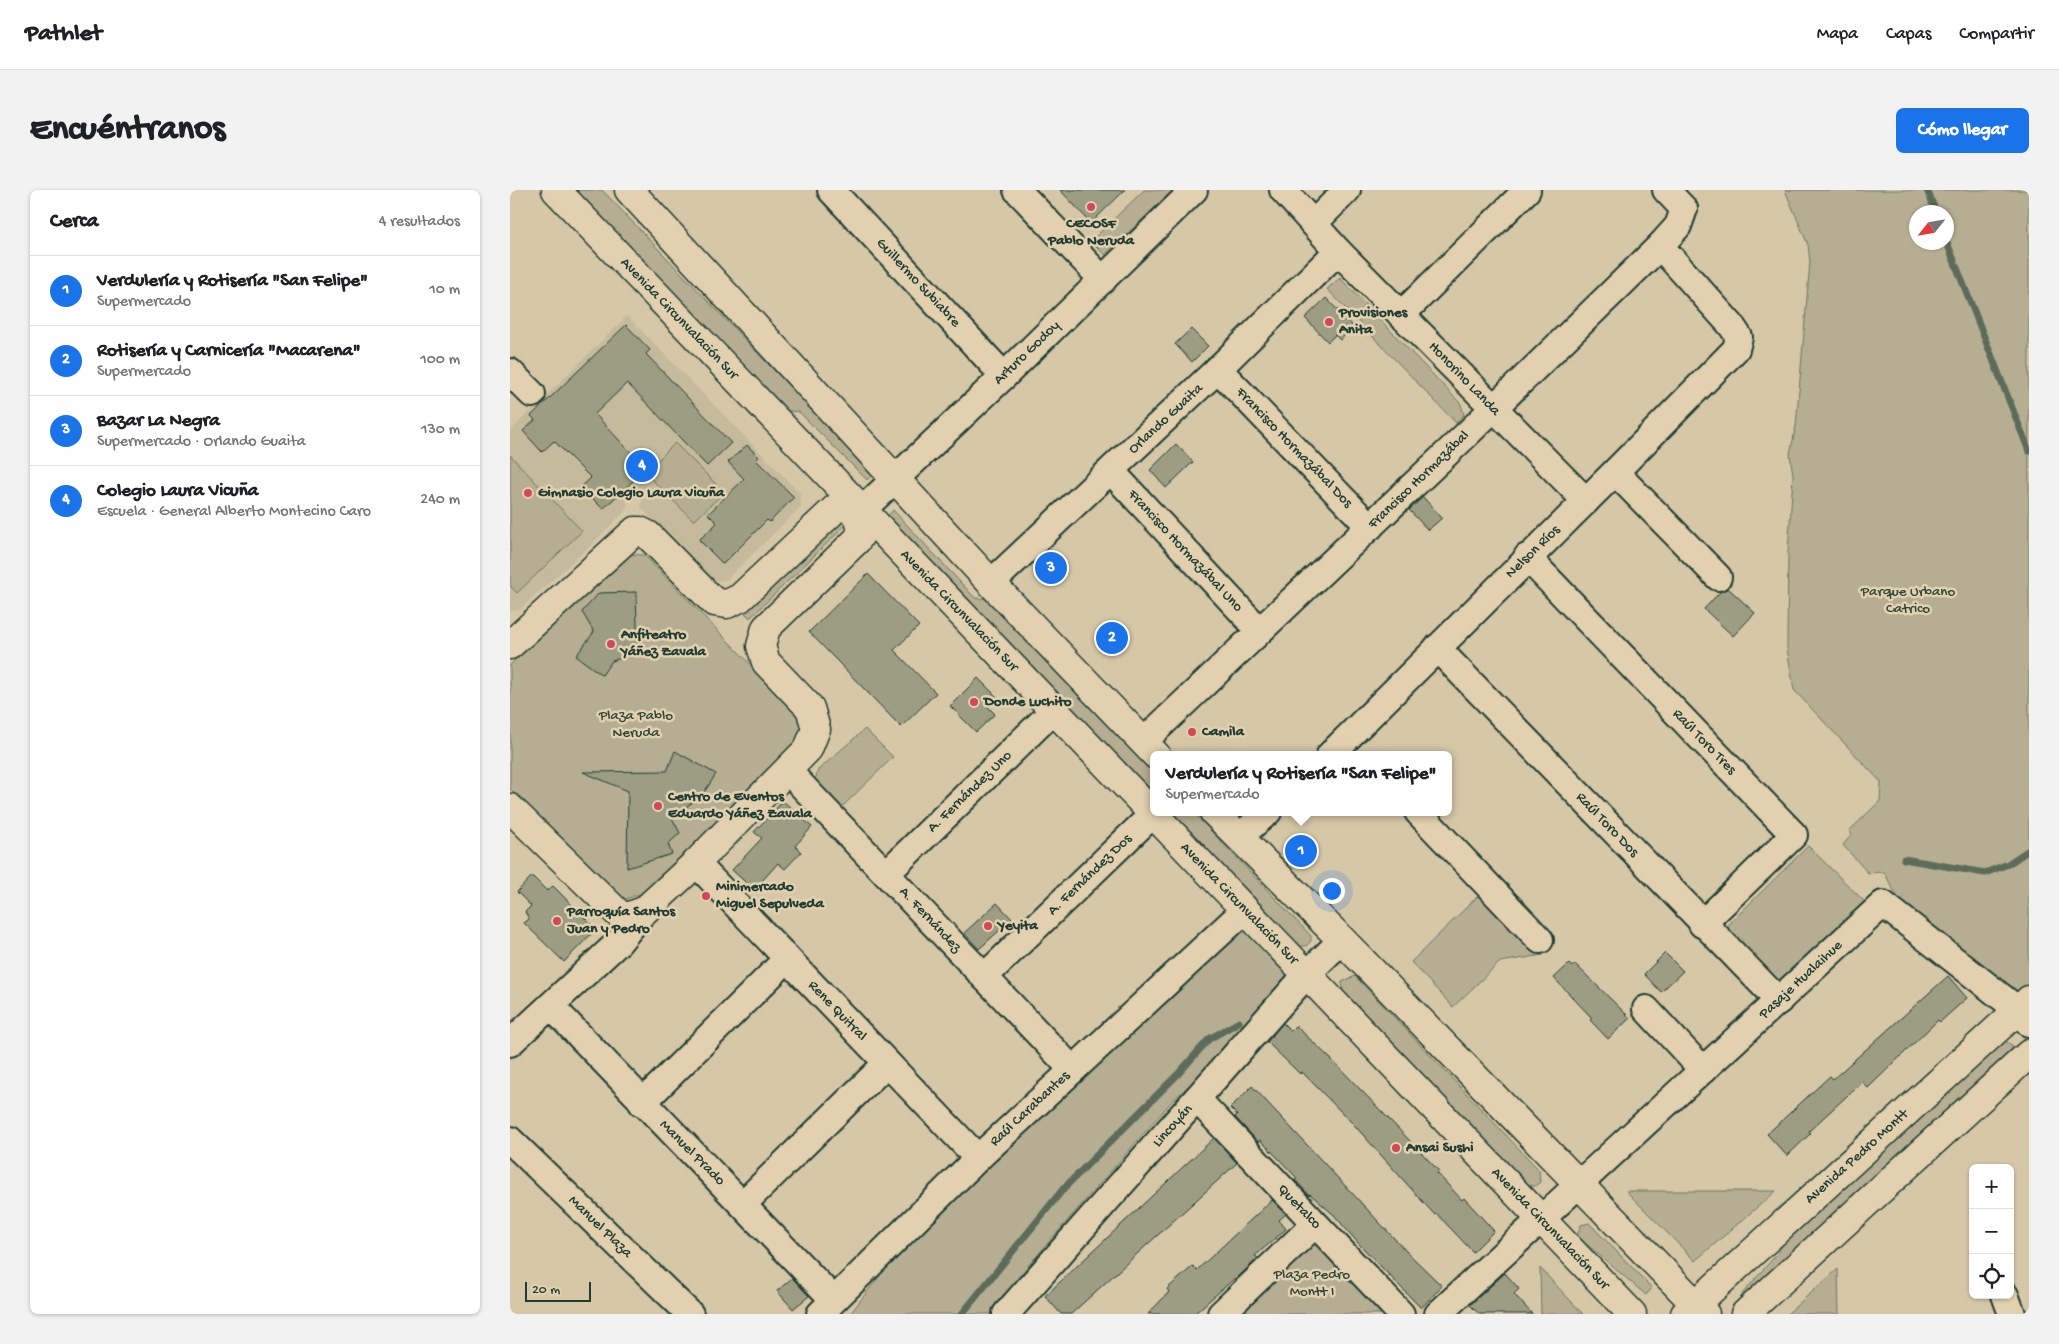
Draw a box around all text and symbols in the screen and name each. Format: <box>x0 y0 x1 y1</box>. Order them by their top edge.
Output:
text: Pathlet <box>25 20 102 49</box>
text: Mapa <box>1817 24 1858 45</box>
text: Capas <box>1886 24 1931 45</box>
text: Compartir <box>1959 24 2034 45</box>
button: Cómo llegar <box>1896 108 2029 153</box>
text: Encuéntranos <box>30 110 225 151</box>
marker: CECOSF Pablo Neruda <box>1085 201 1097 213</box>
north arrow <box>1909 205 1954 250</box>
text: Cerca <box>50 210 98 235</box>
text: 4 resultados <box>379 213 460 232</box>
place label: CECOSF Pablo Neruda <box>1047 215 1135 250</box>
street label: Guillermo Subiabre <box>872 234 964 332</box>
street label: Avenida Circunvalación Sur <box>616 254 743 385</box>
text: Verdulería y Rotisería "San Felipe" <box>97 270 368 293</box>
text: 1 <box>63 281 69 300</box>
text: 10 m <box>429 281 460 300</box>
text: Supermercado <box>97 293 191 312</box>
place label: Provisiones Anita <box>1338 304 1409 339</box>
marker: Provisiones Anita <box>1323 316 1335 328</box>
street label: Arturo Godoy <box>990 317 1064 389</box>
street label: Honorino Landa <box>1424 338 1504 420</box>
text: Rotisería y Carnicería "Macarena" <box>97 340 361 363</box>
text: 2 <box>62 351 70 370</box>
text: 100 m <box>420 351 460 370</box>
text: Supermercado <box>97 363 191 382</box>
street label: Orlando Guaita <box>1125 379 1208 458</box>
street label: Francisco Hormazábal Dos <box>1231 383 1357 512</box>
text: Bazar La Negra <box>97 410 220 433</box>
text: 3 <box>62 421 70 440</box>
text: 130 m <box>421 421 460 440</box>
street label: Francisco Hormazábal <box>1364 427 1473 534</box>
text: Supermercado · Orlando Guaita <box>97 433 306 452</box>
pin: 4 <box>626 447 658 485</box>
text: Colegio Laura Vicuña <box>97 480 258 503</box>
place label: Gimnasio Colegio Laura Vicuña <box>538 484 725 502</box>
street label: Francisco Hormazábal Uno <box>1123 485 1247 616</box>
marker: Gimnasio Colegio Laura Vicuña <box>522 487 534 499</box>
text: 4 <box>62 491 70 510</box>
text: 240 m <box>420 491 460 510</box>
text: Escuela · General Alberto Montecino Caro <box>97 503 371 522</box>
street label: Nelson Ríos <box>1502 521 1564 583</box>
street label: Avenida Circunvalación Sur <box>896 546 1023 677</box>
pin: 3 <box>1035 549 1067 587</box>
park label: Parque Urbano Catrico <box>1860 583 1955 618</box>
pin: 2 <box>1096 619 1128 657</box>
place label: Anfiteatro Yáñez Zavala <box>619 626 707 661</box>
marker: Anfiteatro Yáñez Zavala <box>605 638 617 650</box>
place label: Donde Luchito <box>982 693 1072 711</box>
marker: Donde Luchito <box>968 696 980 708</box>
street label: Raúl Toro Tres <box>1668 705 1740 779</box>
park label: Plaza Pablo Neruda <box>598 707 673 742</box>
place label: Camila <box>1201 723 1245 741</box>
marker: Camila <box>1186 726 1198 738</box>
street label: A. Fernández Uno <box>924 747 1016 837</box>
popup <box>1150 751 1452 816</box>
text: Verdulería y Rotisería "San Felipe" <box>1166 763 1436 786</box>
text: Supermercado <box>1166 786 1260 805</box>
place label: Centro de Eventos Eduardo Yáñez Zavala <box>667 788 813 823</box>
street label: Raúl Toro Dos <box>1572 789 1643 862</box>
marker: Centro de Eventos Eduardo Yáñez Zavala <box>652 800 664 812</box>
street label: A. Fernández Dos <box>1044 830 1136 920</box>
pin: 1 <box>1285 832 1317 870</box>
street label: Avenida Circunvalación Sur <box>1176 839 1303 970</box>
place label: Minimercado Miguel Sepulveda <box>716 878 824 913</box>
your location <box>1319 878 1345 904</box>
street label: A. Fernández <box>895 883 965 957</box>
marker: Minimercado Miguel Sepulveda <box>700 890 712 902</box>
place label: Parroquía Santos Juan y Pedro <box>566 903 676 938</box>
marker: Parroquía Santos Juan y Pedro <box>551 915 563 927</box>
place label: Yeyita <box>996 917 1038 935</box>
marker: Yeyita <box>982 920 994 932</box>
street label: Pasaje Hualaihue <box>1755 936 1847 1024</box>
street label: Rene Quitral <box>804 977 870 1045</box>
street label: Raúl Carabantes <box>986 1067 1074 1151</box>
street label: Lincoyán <box>1149 1101 1197 1151</box>
street label: Avenida Pedro Montt <box>1801 1104 1914 1208</box>
street label: Manuel Prado <box>655 1116 729 1190</box>
place label: Ansai Sushi <box>1405 1139 1473 1157</box>
marker: Ansai Sushi <box>1390 1142 1402 1154</box>
street label: Avenida Circunvalación Sur <box>1487 1164 1614 1295</box>
map controls <box>1969 1164 2014 1299</box>
button: + <box>1969 1164 2014 1209</box>
street label: Quetalco <box>1273 1181 1325 1233</box>
street label: Manuel Plaza <box>564 1192 636 1263</box>
button: − <box>1969 1209 2014 1254</box>
button: locate <box>1969 1254 2014 1299</box>
park label: Plaza Pedro Montt I <box>1273 1266 1350 1301</box>
scale bar <box>525 1279 591 1302</box>
text: 20 m <box>532 1282 560 1299</box>

